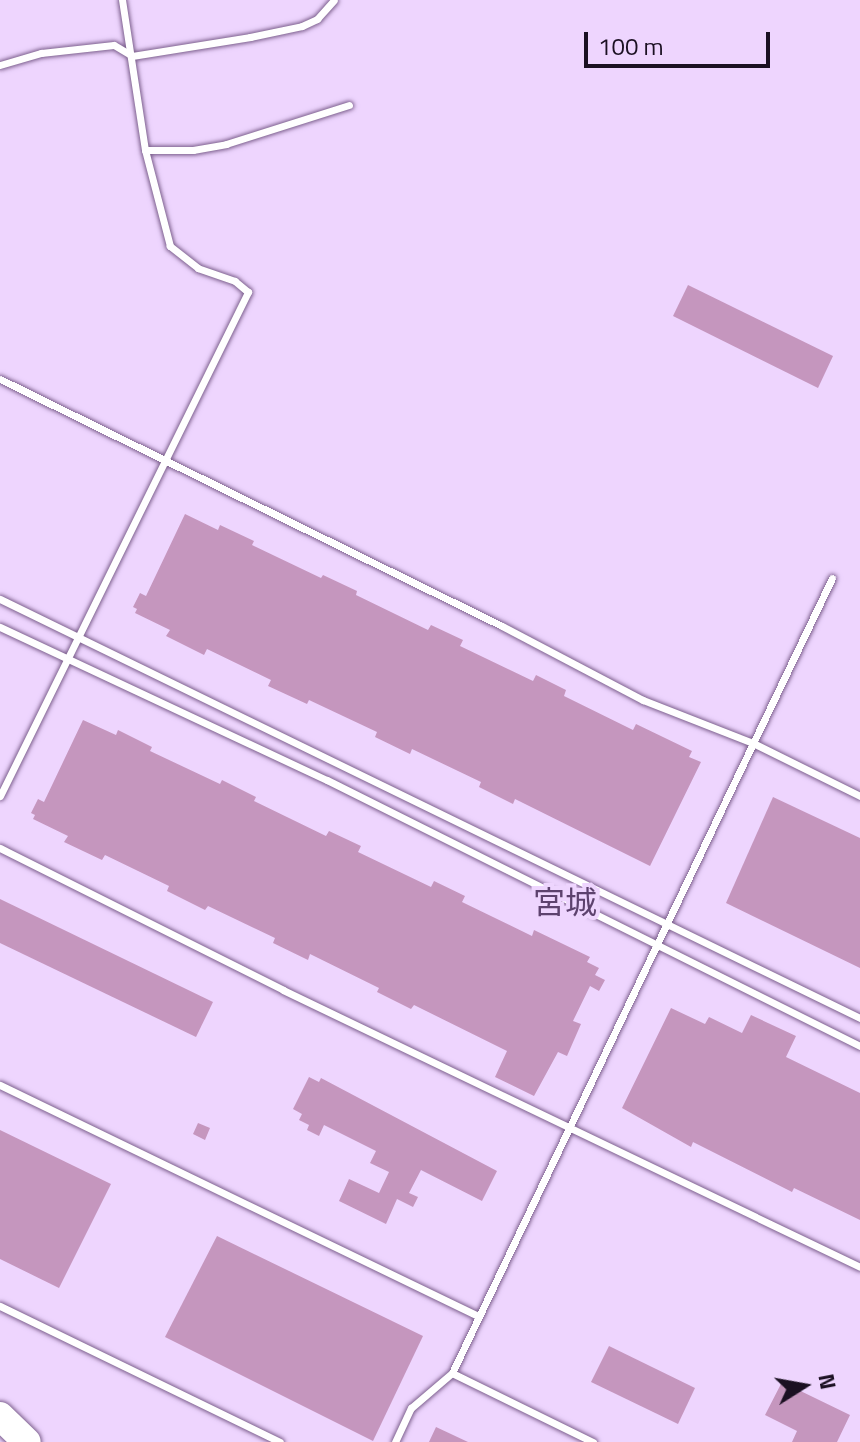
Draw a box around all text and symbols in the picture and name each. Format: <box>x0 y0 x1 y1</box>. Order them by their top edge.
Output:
scale bar <box>588 16 774 66</box>
text: 100 m <box>598 28 664 64</box>
district label: 宮城 <box>533 883 597 921</box>
north arrow <box>764 1346 844 1426</box>
text: N <box>809 1371 846 1392</box>

